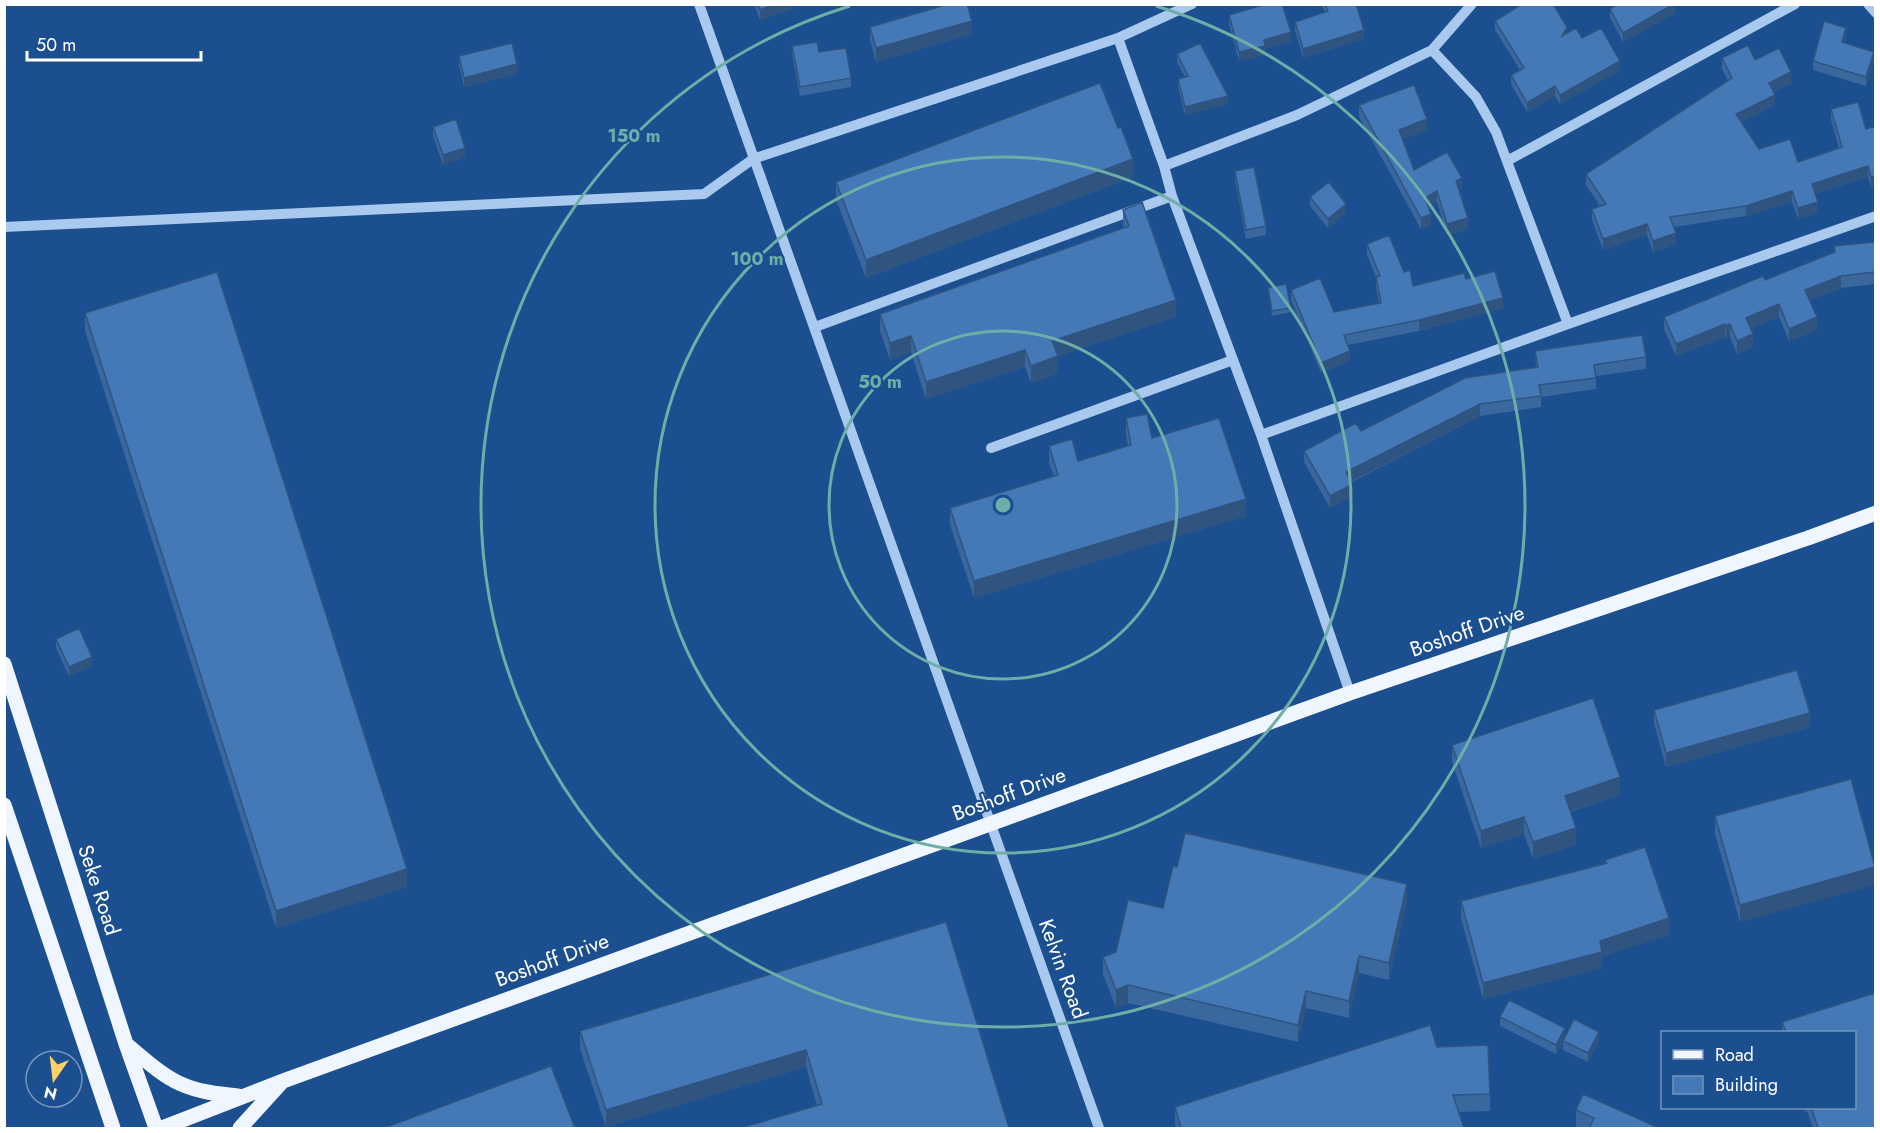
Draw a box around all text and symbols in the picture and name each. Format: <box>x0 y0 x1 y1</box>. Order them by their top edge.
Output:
scale bar <box>27 24 201 62</box>
text: 50 m <box>36 32 76 58</box>
text: 150 m <box>608 123 660 149</box>
text: 100 m <box>730 246 784 272</box>
text: 50 m <box>858 369 902 395</box>
centre of rings <box>993 495 1013 515</box>
street label: Boshoff Drive <box>1406 597 1528 665</box>
street label: Boshoff Drive <box>948 759 1070 828</box>
street label: Seke Road <box>70 841 128 939</box>
street label: Kelvin Road <box>1031 915 1095 1023</box>
street label: Boshoff Drive <box>491 925 613 994</box>
legend <box>1661 1031 1856 1109</box>
text: Road <box>1715 1042 1754 1068</box>
north arrow <box>24 1049 84 1109</box>
text: Building <box>1715 1072 1778 1098</box>
text: N <box>42 1080 59 1106</box>

